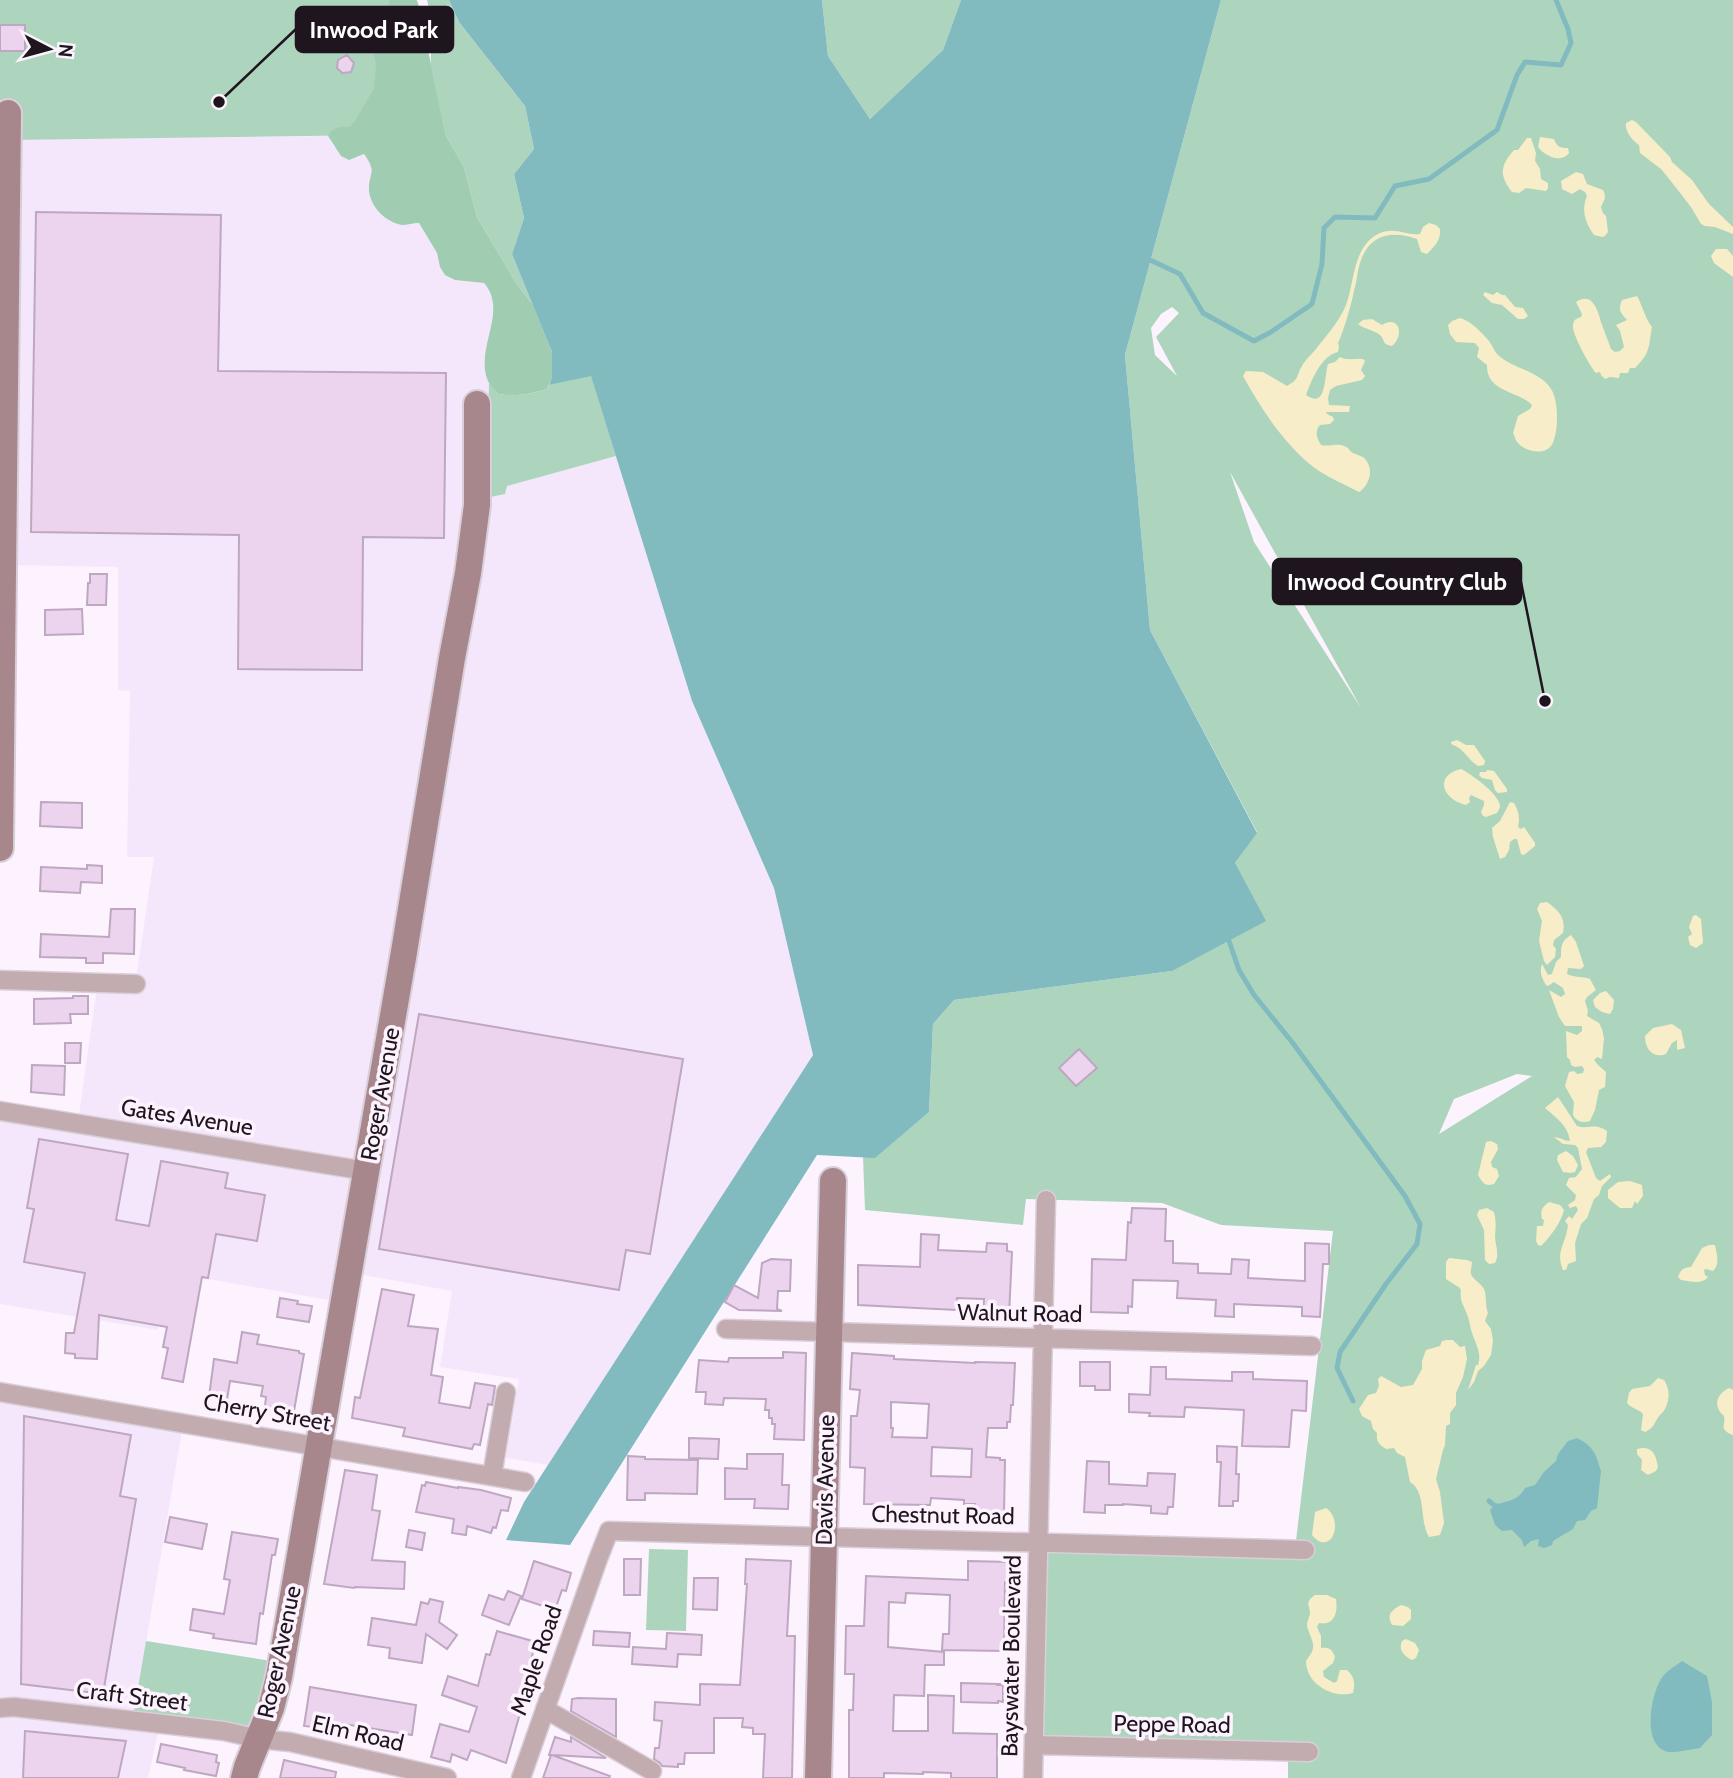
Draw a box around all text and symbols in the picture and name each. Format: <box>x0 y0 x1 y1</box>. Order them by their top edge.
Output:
callout: Inwood Park <box>296 7 453 52</box>
north arrow <box>14 14 84 84</box>
text: Inwood Park <box>310 15 439 44</box>
text: N <box>53 43 78 59</box>
callout: Inwood Country Club <box>1273 559 1521 604</box>
text: Inwood Country Club <box>1287 567 1507 596</box>
street label: Roger Avenue <box>355 1025 406 1163</box>
street label: Gates Avenue <box>119 1093 255 1141</box>
street label: Walnut Road <box>957 1298 1083 1328</box>
street label: Cherry Street <box>201 1387 333 1437</box>
street label: Davis Avenue <box>810 1414 840 1546</box>
street label: Chestnut Road <box>871 1500 1015 1530</box>
street label: Bayswater Boulevard <box>995 1555 1027 1757</box>
street label: Roger Avenue <box>251 1583 307 1721</box>
street label: Maple Road <box>504 1601 568 1719</box>
street label: Craft Street <box>75 1675 189 1717</box>
street label: Elm Road <box>309 1709 407 1757</box>
street label: Peppe Road <box>1113 1709 1231 1739</box>

